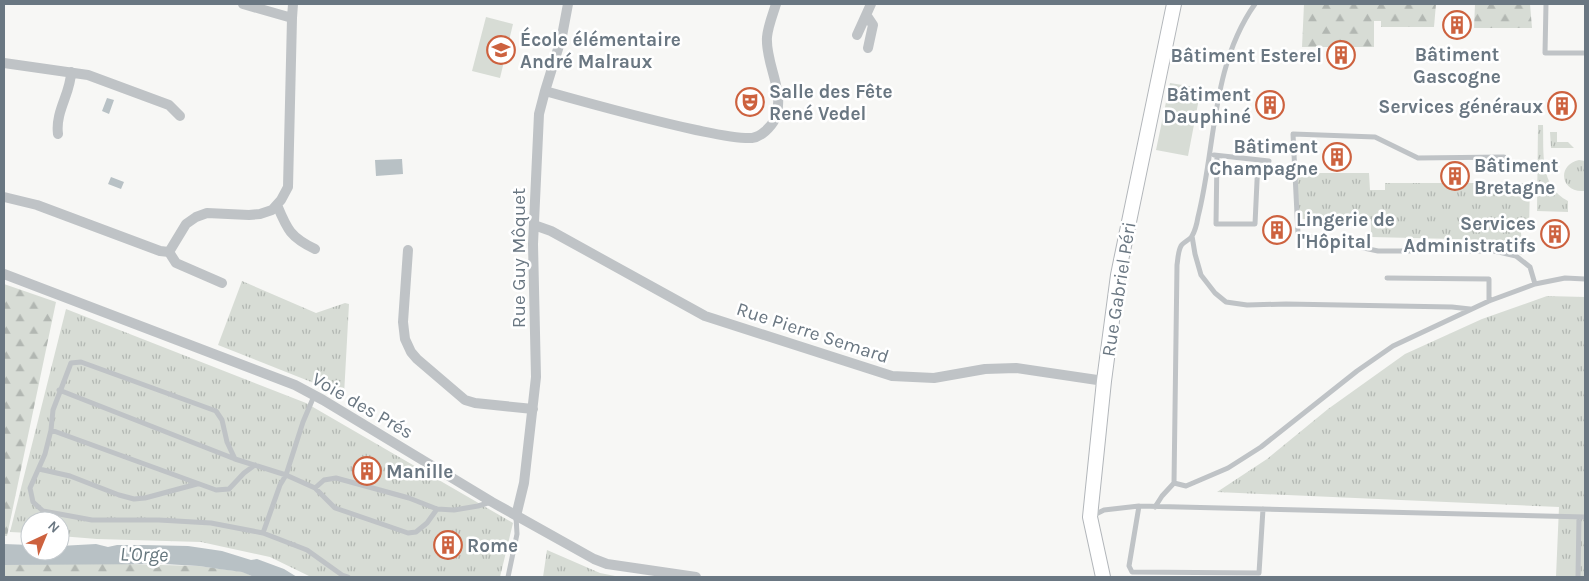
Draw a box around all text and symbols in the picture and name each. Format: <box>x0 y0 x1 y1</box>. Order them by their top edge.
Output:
building icon: Bâtiment Gascogne <box>1442 10 1472 40</box>
place label: École élémentaire André Malraux <box>520 26 681 73</box>
school or university icon: École élémentaire André Malraux <box>486 35 516 65</box>
building icon: Bâtiment Esterel <box>1326 40 1356 70</box>
place label: Bâtiment Gascogne <box>1413 44 1501 88</box>
place label: Bâtiment Esterel <box>1171 45 1322 67</box>
place label: Salle des Fête René Vedel <box>769 81 893 125</box>
place label: Bâtiment Dauphiné <box>1163 84 1251 128</box>
theatre icon: Salle des Fête René Vedel <box>735 87 765 117</box>
building icon: Bâtiment Dauphiné <box>1255 90 1285 120</box>
building icon: Services généraux <box>1547 91 1577 121</box>
place label: Services généraux <box>1378 96 1543 118</box>
place label: Bâtiment Champagne <box>1209 136 1318 180</box>
building icon: Bâtiment Champagne <box>1322 142 1352 172</box>
place label: Bâtiment Bretagne <box>1474 155 1559 199</box>
building icon: Bâtiment Bretagne <box>1440 161 1470 191</box>
street label: Rue Guy Môquet <box>508 188 530 328</box>
place label: Lingerie de l'Hôpital <box>1296 209 1395 253</box>
place label: Services Administratifs <box>1404 213 1536 257</box>
building icon: Lingerie de l'Hôpital <box>1262 215 1292 245</box>
building icon: Services Administratifs <box>1540 219 1570 249</box>
street label: Rue Gabriel Péri <box>1097 220 1141 358</box>
street label: Rue Pierre Semard <box>734 298 892 368</box>
street label: Voie des Prés <box>308 368 417 444</box>
building icon: Manille <box>352 456 382 486</box>
place label: Manille <box>386 461 453 483</box>
north arrow <box>20 511 70 561</box>
text: N <box>44 517 63 537</box>
building icon: Rome <box>433 530 463 560</box>
place label: Rome <box>467 535 518 557</box>
water label: L'Orge <box>120 543 168 566</box>

